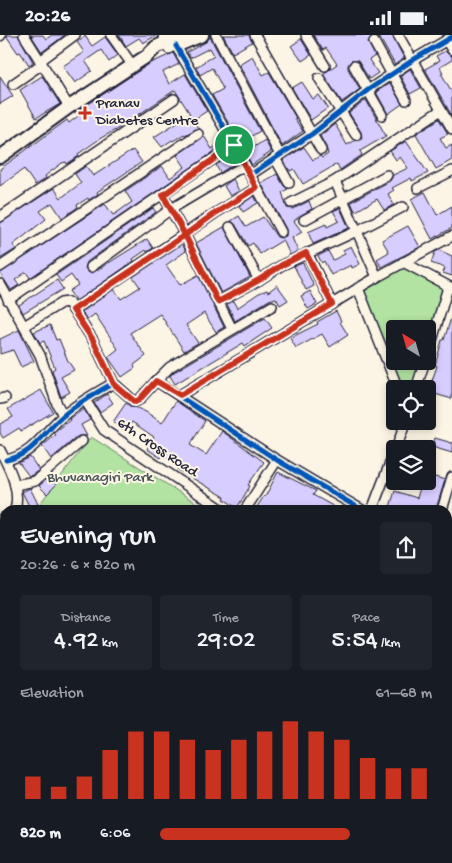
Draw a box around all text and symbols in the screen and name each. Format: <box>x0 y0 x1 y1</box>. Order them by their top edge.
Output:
text: 20:26 <box>25 6 70 29</box>
place label: Pranav Diabetes Centre <box>95 95 198 130</box>
marker: Pranav Diabetes Centre <box>78 106 92 120</box>
pin <box>213 124 255 166</box>
icon: arrive <box>220 131 248 159</box>
north arrow <box>386 320 436 370</box>
map controls <box>386 320 436 490</box>
button: locate <box>386 380 436 430</box>
street label: 6th Cross Road <box>113 414 202 482</box>
button: layers <box>386 440 436 490</box>
park label: Bhuvanagiri Park <box>46 469 154 487</box>
text: Evening run <box>20 521 156 554</box>
button: share <box>380 522 432 574</box>
text: 20:26 · 6 × 820 m <box>20 557 135 576</box>
text: Distance <box>61 610 111 627</box>
text: Time <box>213 610 239 627</box>
text: Pace <box>352 610 380 627</box>
text: 4.92 <box>54 627 98 656</box>
text: 29:02 <box>196 627 256 656</box>
text: 5:54 <box>332 627 378 656</box>
text: km <box>98 635 118 652</box>
text: /km <box>378 635 400 652</box>
text: Elevation <box>20 685 84 704</box>
text: 61–68 m <box>376 685 432 704</box>
text: 820 m <box>20 825 61 844</box>
text: 6:06 <box>100 825 130 844</box>

